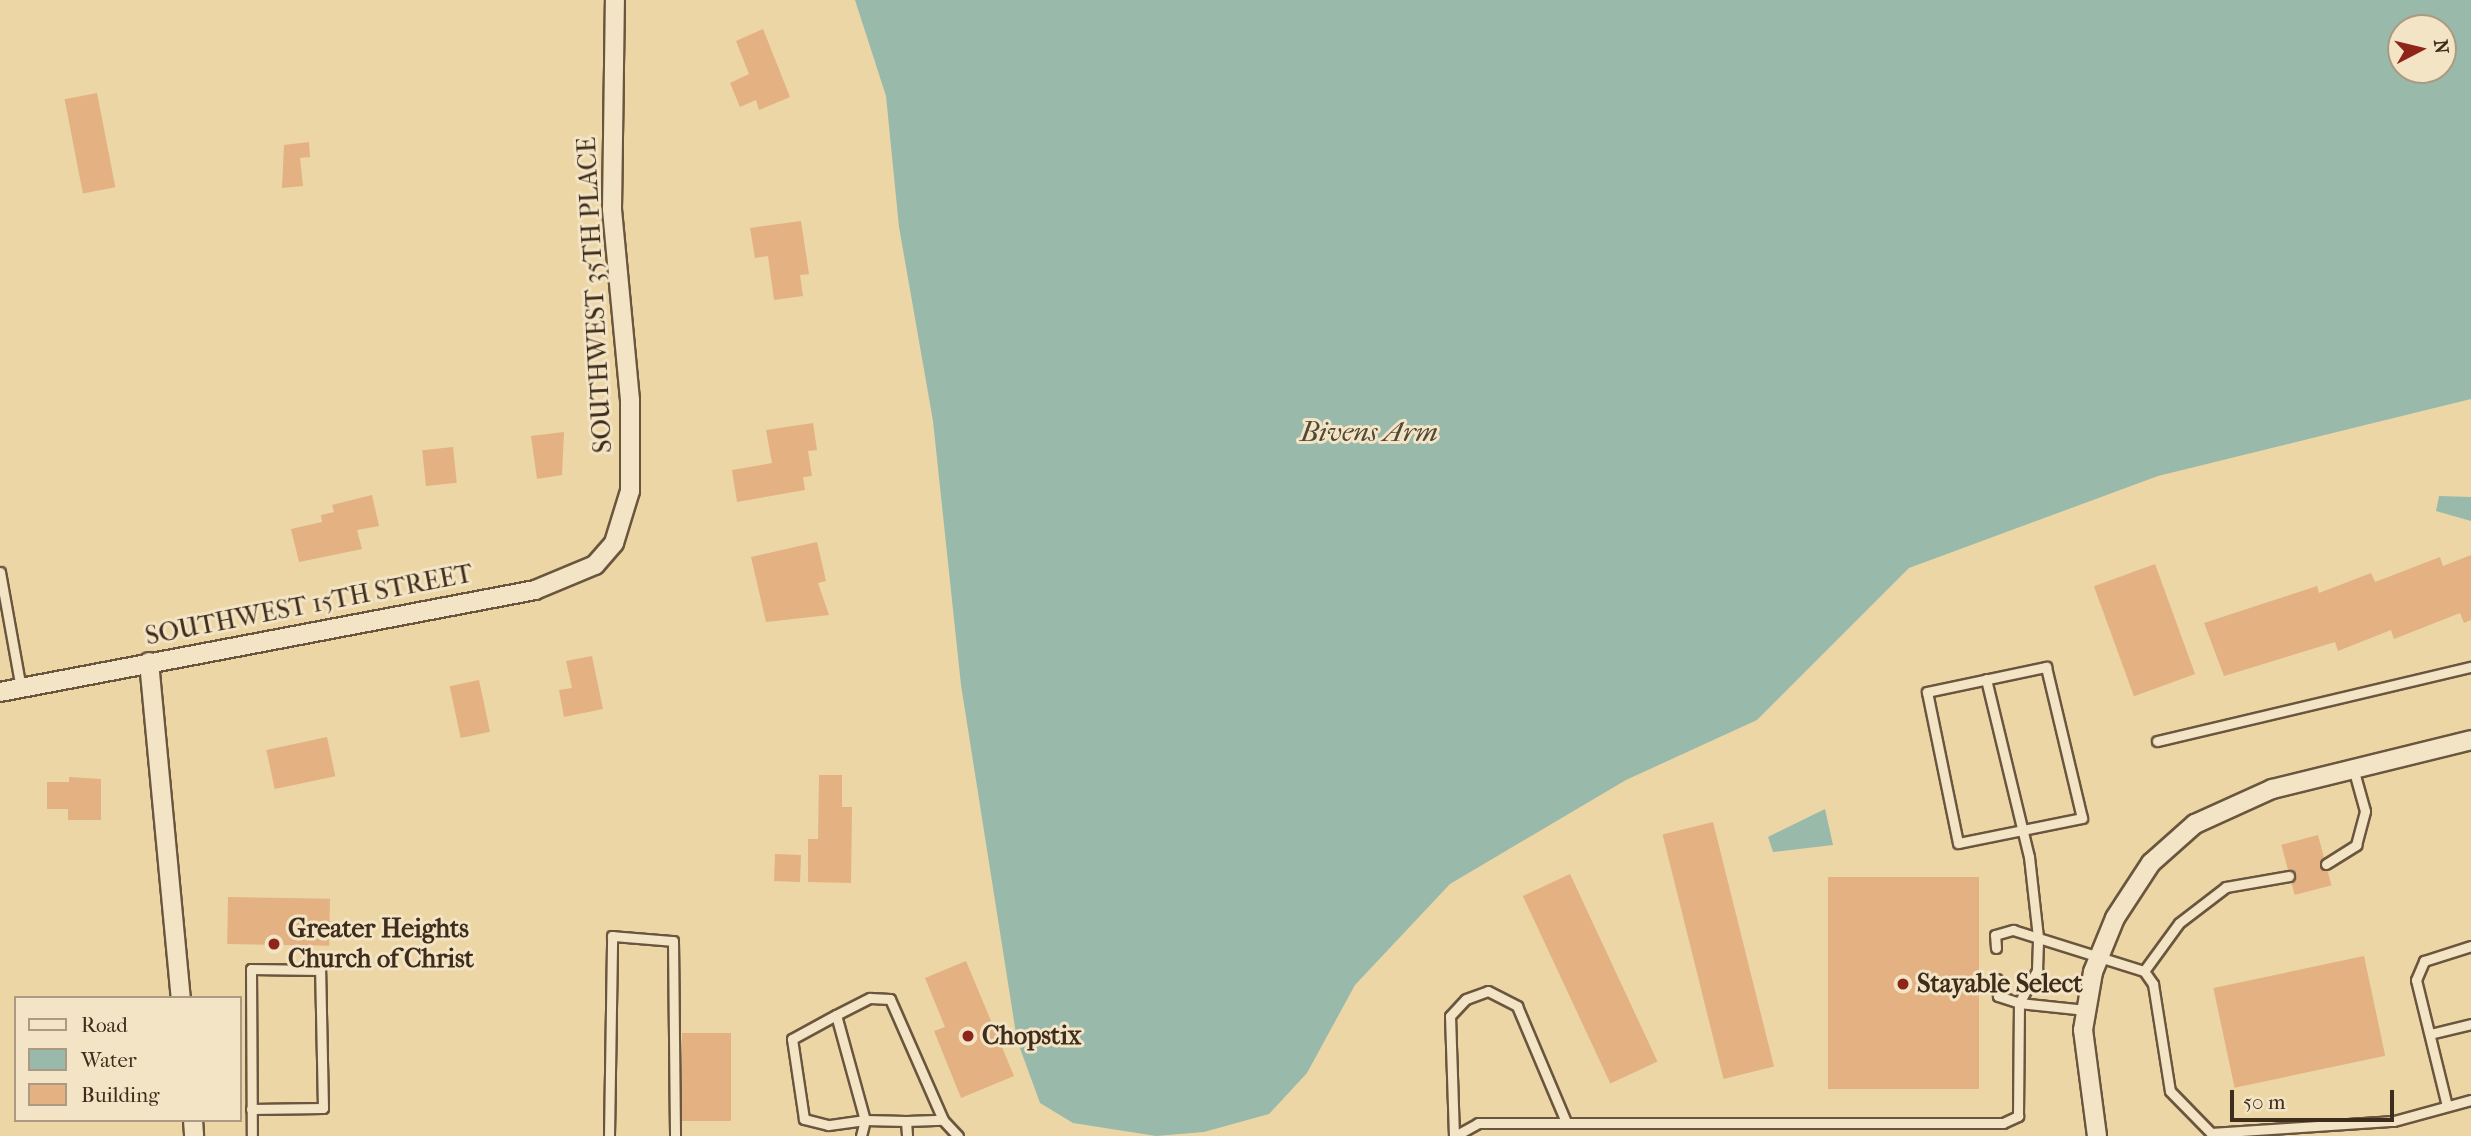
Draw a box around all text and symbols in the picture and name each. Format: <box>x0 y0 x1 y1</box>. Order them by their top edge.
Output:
north arrow <box>2387 14 2457 84</box>
text: N <box>2429 38 2453 55</box>
street label: SOUTHWEST 35TH PLACE <box>571 136 619 454</box>
water label: Bivens Arm <box>1300 415 1438 449</box>
street label: SOUTHWEST 15TH STREET <box>143 558 475 652</box>
place label: Greater Heights Church of Christ <box>288 913 474 974</box>
marker: Greater Heights Church of Christ <box>266 936 282 952</box>
place label: Stayable Select <box>1917 968 2082 1000</box>
marker: Stayable Select <box>1895 976 1911 992</box>
legend <box>14 996 242 1122</box>
text: Road <box>81 1013 128 1037</box>
place label: Chopstix <box>982 1020 1081 1052</box>
marker: Chopstix <box>960 1028 976 1044</box>
text: Water <box>81 1048 137 1072</box>
scale bar <box>2233 1076 2398 1120</box>
text: Building <box>81 1083 159 1107</box>
text: 50 m <box>2243 1090 2286 1114</box>

